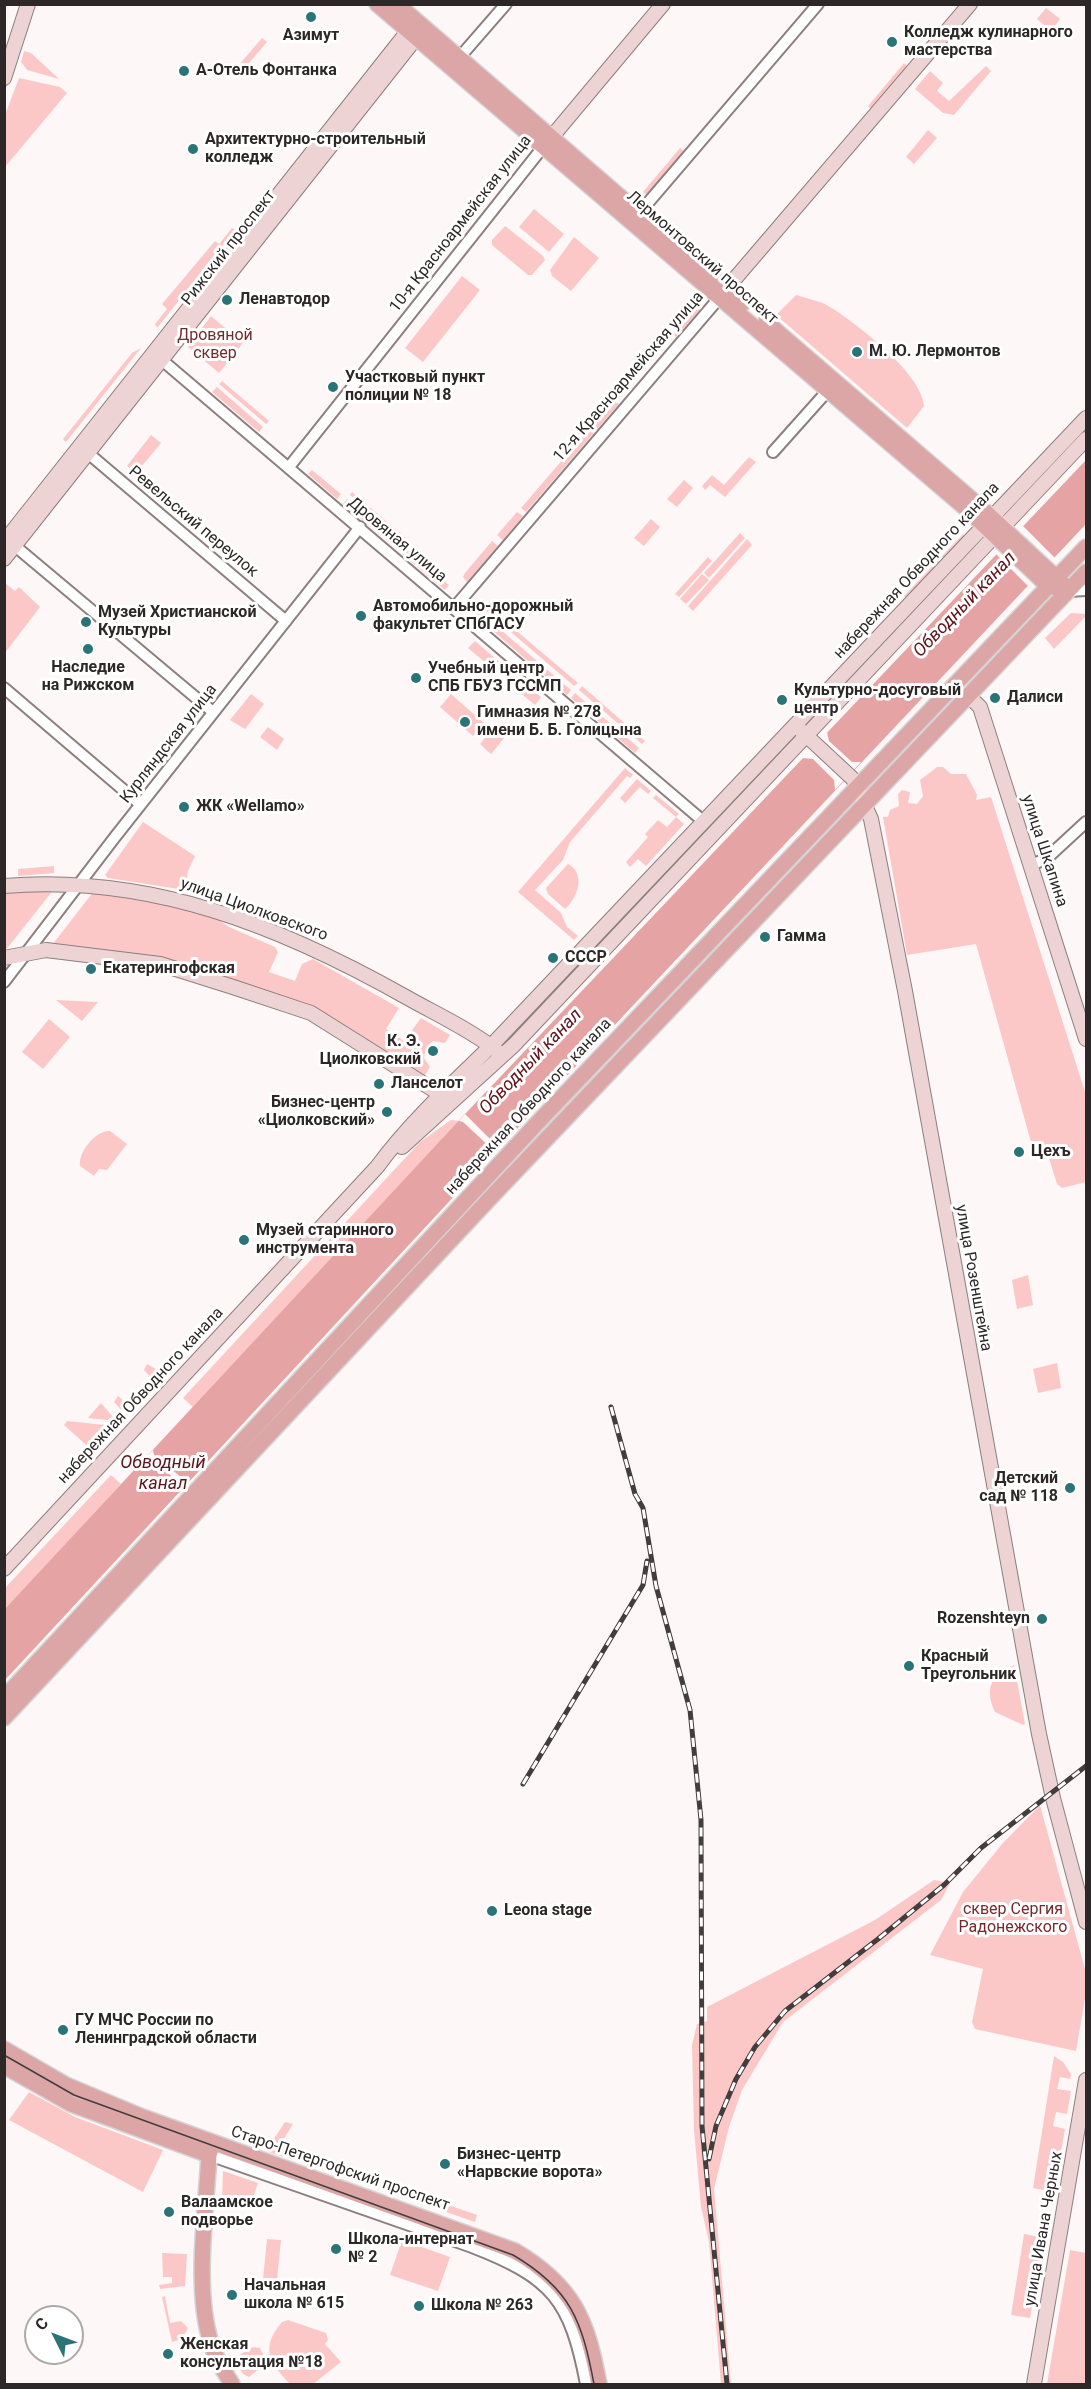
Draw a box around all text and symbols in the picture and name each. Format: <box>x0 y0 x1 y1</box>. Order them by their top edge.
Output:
marker: Азимут <box>304 10 318 24</box>
place label: Колледж кулинарного мастерства <box>904 23 1073 61</box>
place label: Азимут <box>283 26 339 46</box>
marker: Колледж кулинарного мастерства <box>885 35 899 49</box>
place label: A-Отель Фонтанка <box>196 61 337 81</box>
marker: A-Отель Фонтанка <box>177 64 191 78</box>
place label: Архитектурно-строительный колледж <box>205 130 426 168</box>
street label: 10-я Красноармейская улица <box>386 132 536 316</box>
marker: Архитектурно-строительный колледж <box>186 142 200 156</box>
street label: Рижский проспект <box>178 187 280 309</box>
street label: Лермонтовский проспект <box>623 187 781 329</box>
street label: 12-я Красноармейская улица <box>550 288 708 466</box>
place label: Ленавтодор <box>239 290 330 310</box>
marker: Ленавтодор <box>220 293 234 307</box>
park label: Дровяной сквер <box>177 326 253 364</box>
place label: М. Ю. Лермонтов <box>869 342 1001 362</box>
marker: М. Ю. Лермонтов <box>850 345 864 359</box>
place label: Участковый пункт полиции № 18 <box>345 368 485 406</box>
marker: Участковый пункт полиции № 18 <box>326 380 340 394</box>
street label: Ревельский переулок <box>124 462 262 582</box>
street label: набережная Обводного канала <box>830 479 1004 663</box>
street label: Дровяная улица <box>344 493 450 587</box>
water label: Обводный канал <box>909 548 1021 662</box>
place label: Автомобильно-дорожный факультет СПбГАСУ <box>373 597 573 635</box>
place label: Музей Христианской Культуры <box>98 603 256 641</box>
marker: Автомобильно-дорожный факультет СПбГАСУ <box>354 609 368 623</box>
marker: Музей Христианской Культуры <box>79 615 93 629</box>
marker: Наследие на Рижском <box>81 642 95 656</box>
place label: Наследие на Рижском <box>42 658 134 696</box>
place label: Учебный центр СПБ ГБУЗ ГССМП <box>428 659 561 697</box>
marker: Учебный центр СПБ ГБУЗ ГССМП <box>409 671 423 685</box>
street label: Курляндская улица <box>117 681 221 807</box>
place label: Культурно-досуговый центр <box>794 681 961 719</box>
place label: Далиси <box>1007 688 1063 708</box>
marker: Далиси <box>988 691 1002 705</box>
marker: Культурно-досуговый центр <box>775 693 789 707</box>
place label: Гимназия № 278 имени Б. Б. Голицына <box>477 703 642 741</box>
marker: Гимназия № 278 имени Б. Б. Голицына <box>458 715 472 729</box>
street label: улица Шкапина <box>1017 793 1071 909</box>
place label: ЖК «Wellamo» <box>196 797 305 817</box>
marker: ЖК «Wellamo» <box>177 800 191 814</box>
street label: улица Циолковского <box>178 874 330 946</box>
place label: Гамма <box>777 927 826 947</box>
marker: Гамма <box>758 930 772 944</box>
place label: СССР <box>565 948 607 968</box>
marker: СССР <box>546 951 560 965</box>
place label: Екатерингофская <box>103 959 235 979</box>
marker: Екатерингофская <box>84 962 98 976</box>
water label: Обводный канал <box>475 1005 587 1119</box>
street label: набережная Обводного канала <box>442 1015 616 1199</box>
place label: К. Э. Циолковский <box>320 1032 421 1070</box>
marker: К. Э. Циолковский <box>426 1044 440 1058</box>
place label: Ланселот <box>391 1074 463 1094</box>
marker: Ланселот <box>372 1077 386 1091</box>
place label: Бизнес-центр «Циолковский» <box>258 1093 375 1131</box>
marker: Бизнес-центр «Циолковский» <box>380 1105 394 1119</box>
place label: Цехъ <box>1031 1142 1070 1162</box>
marker: Цехъ <box>1012 1145 1026 1159</box>
street label: улица Розенштейна <box>951 1203 995 1353</box>
place label: Музей старинного инструмента <box>256 1221 394 1259</box>
marker: Музей старинного инструмента <box>237 1233 251 1247</box>
street label: набережная Обводного канала <box>54 1304 228 1488</box>
water label: Обводный канал <box>120 1452 206 1494</box>
place label: Детский сад № 118 <box>979 1469 1058 1507</box>
marker: Детский сад № 118 <box>1063 1481 1077 1495</box>
place label: Rozenshteyn <box>937 1609 1030 1629</box>
marker: Rozenshteyn <box>1035 1612 1049 1626</box>
place label: Красный Треугольник <box>921 1647 1016 1685</box>
marker: Красный Треугольник <box>902 1659 916 1673</box>
park label: сквер Сергия Радонежского <box>959 1900 1067 1938</box>
place label: Leona stage <box>504 1901 592 1921</box>
marker: Leona stage <box>485 1904 499 1918</box>
place label: ГУ МЧС России по Ленинградской области <box>75 2011 257 2049</box>
marker: ГУ МЧС России по Ленинградской области <box>56 2023 70 2037</box>
street label: Старо-Петергофский проспект <box>228 2122 452 2216</box>
place label: Бизнес-центр «Нарвские ворота» <box>457 2145 602 2183</box>
street label: улица Ивана Черных <box>1021 2150 1067 2308</box>
marker: Бизнес-центр «Нарвские ворота» <box>438 2157 452 2171</box>
place label: Валаамское подворье <box>181 2193 273 2231</box>
marker: Валаамское подворье <box>162 2205 176 2219</box>
place label: Школа-интернат № 2 <box>348 2230 474 2268</box>
marker: Школа-интернат № 2 <box>329 2242 343 2256</box>
place label: Начальная школа № 615 <box>244 2276 344 2314</box>
marker: Начальная школа № 615 <box>225 2288 239 2302</box>
place label: Школа № 263 <box>431 2296 533 2316</box>
marker: Школа № 263 <box>412 2299 426 2313</box>
north arrow <box>24 2305 84 2365</box>
text: С <box>31 2314 52 2334</box>
place label: Женская консультация №18 <box>180 2335 323 2373</box>
marker: Женская консультация №18 <box>161 2347 175 2361</box>

